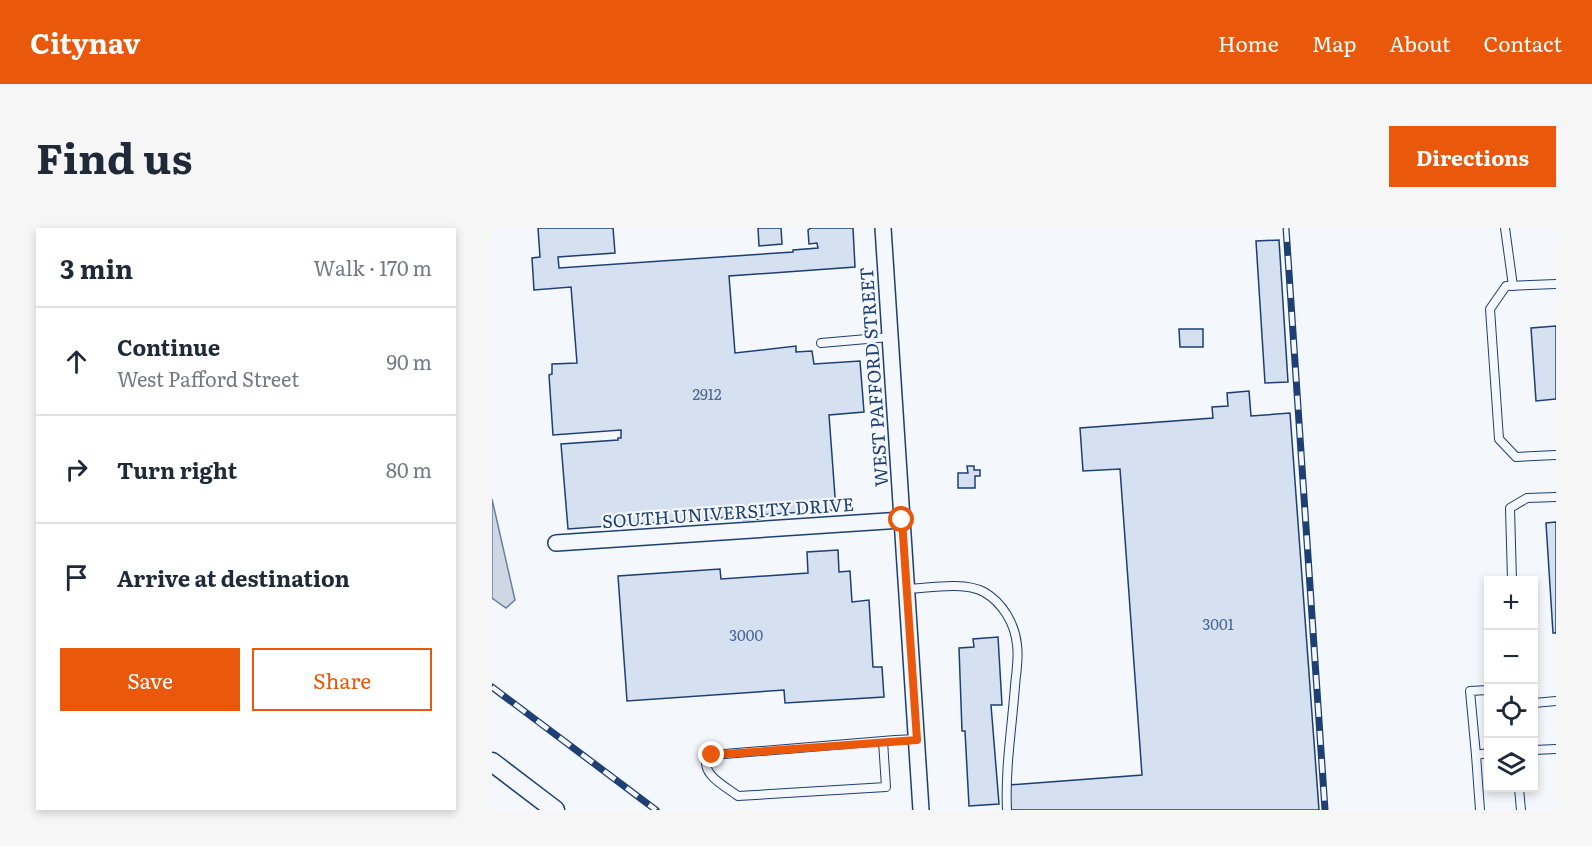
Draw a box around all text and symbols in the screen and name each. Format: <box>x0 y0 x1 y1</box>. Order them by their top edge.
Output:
text: Citynav <box>30 21 140 63</box>
text: Home <box>1218 27 1279 58</box>
text: Map <box>1312 27 1356 58</box>
text: About <box>1389 27 1451 58</box>
text: Contact <box>1484 27 1562 58</box>
text: Find us <box>36 125 193 187</box>
button: Directions <box>1389 126 1556 187</box>
text: 3 min <box>60 248 133 287</box>
text: Walk · 170 m <box>314 252 432 282</box>
street label: WEST PAFFORD STREET <box>852 266 894 488</box>
text: Continue <box>117 330 220 363</box>
icon: ahead <box>60 345 93 378</box>
text: 90 m <box>387 346 432 376</box>
text: West Pafford Street <box>117 363 299 393</box>
house number: 2912 <box>692 382 722 405</box>
icon: right <box>60 453 93 486</box>
text: Turn right <box>117 453 237 486</box>
text: 80 m <box>386 454 432 484</box>
street label: SOUTH UNIVERSITY DRIVE <box>601 490 855 534</box>
route start <box>888 506 914 532</box>
icon: arrive <box>60 561 93 594</box>
text: Arrive at destination <box>117 561 350 594</box>
map controls <box>1484 576 1538 792</box>
button: + <box>1484 576 1538 630</box>
house number: 3001 <box>1202 612 1234 635</box>
house number: 3000 <box>729 623 763 646</box>
button: − <box>1484 630 1538 684</box>
button: Save <box>60 648 240 711</box>
button: Share <box>252 648 432 711</box>
button: locate <box>1484 684 1538 738</box>
button: layers <box>1484 738 1538 792</box>
route end <box>698 741 724 767</box>

